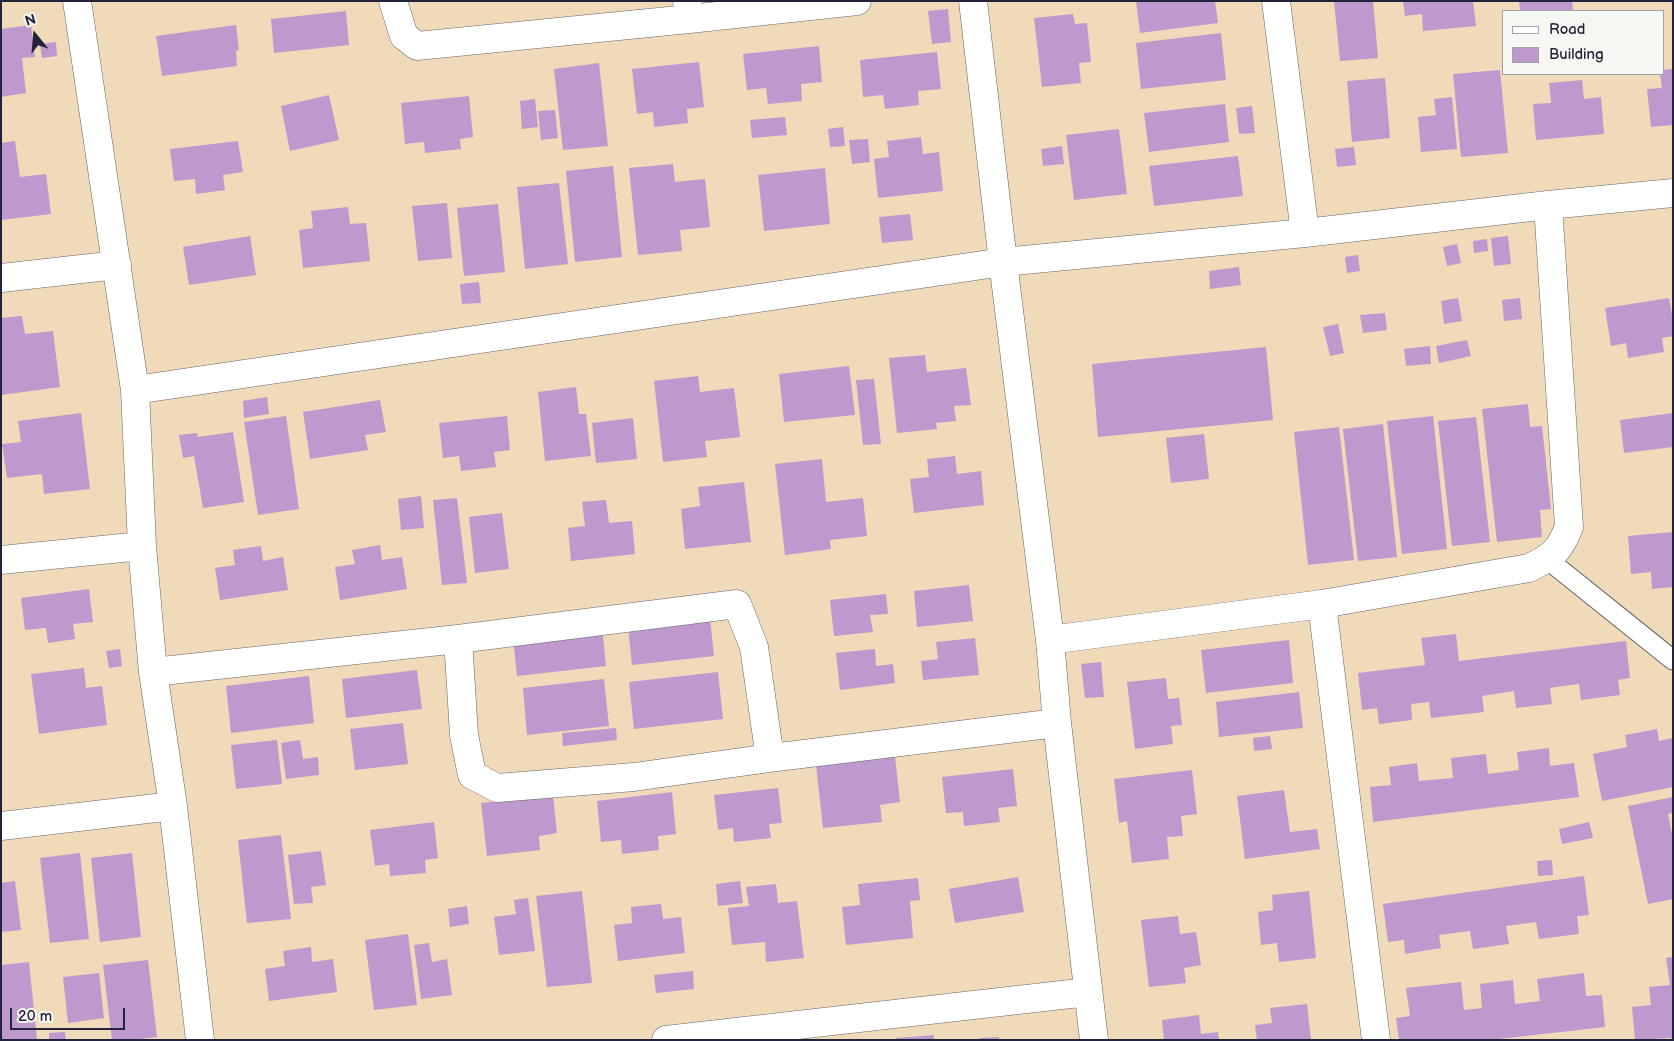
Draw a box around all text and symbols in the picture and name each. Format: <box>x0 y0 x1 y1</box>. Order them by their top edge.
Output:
north arrow <box>10 10 60 60</box>
legend <box>1502 10 1664 75</box>
text: N <box>23 11 38 30</box>
text: Road <box>1549 20 1585 39</box>
text: Building <box>1549 45 1604 64</box>
scale bar <box>12 998 128 1030</box>
text: 20 m <box>18 1007 52 1026</box>

